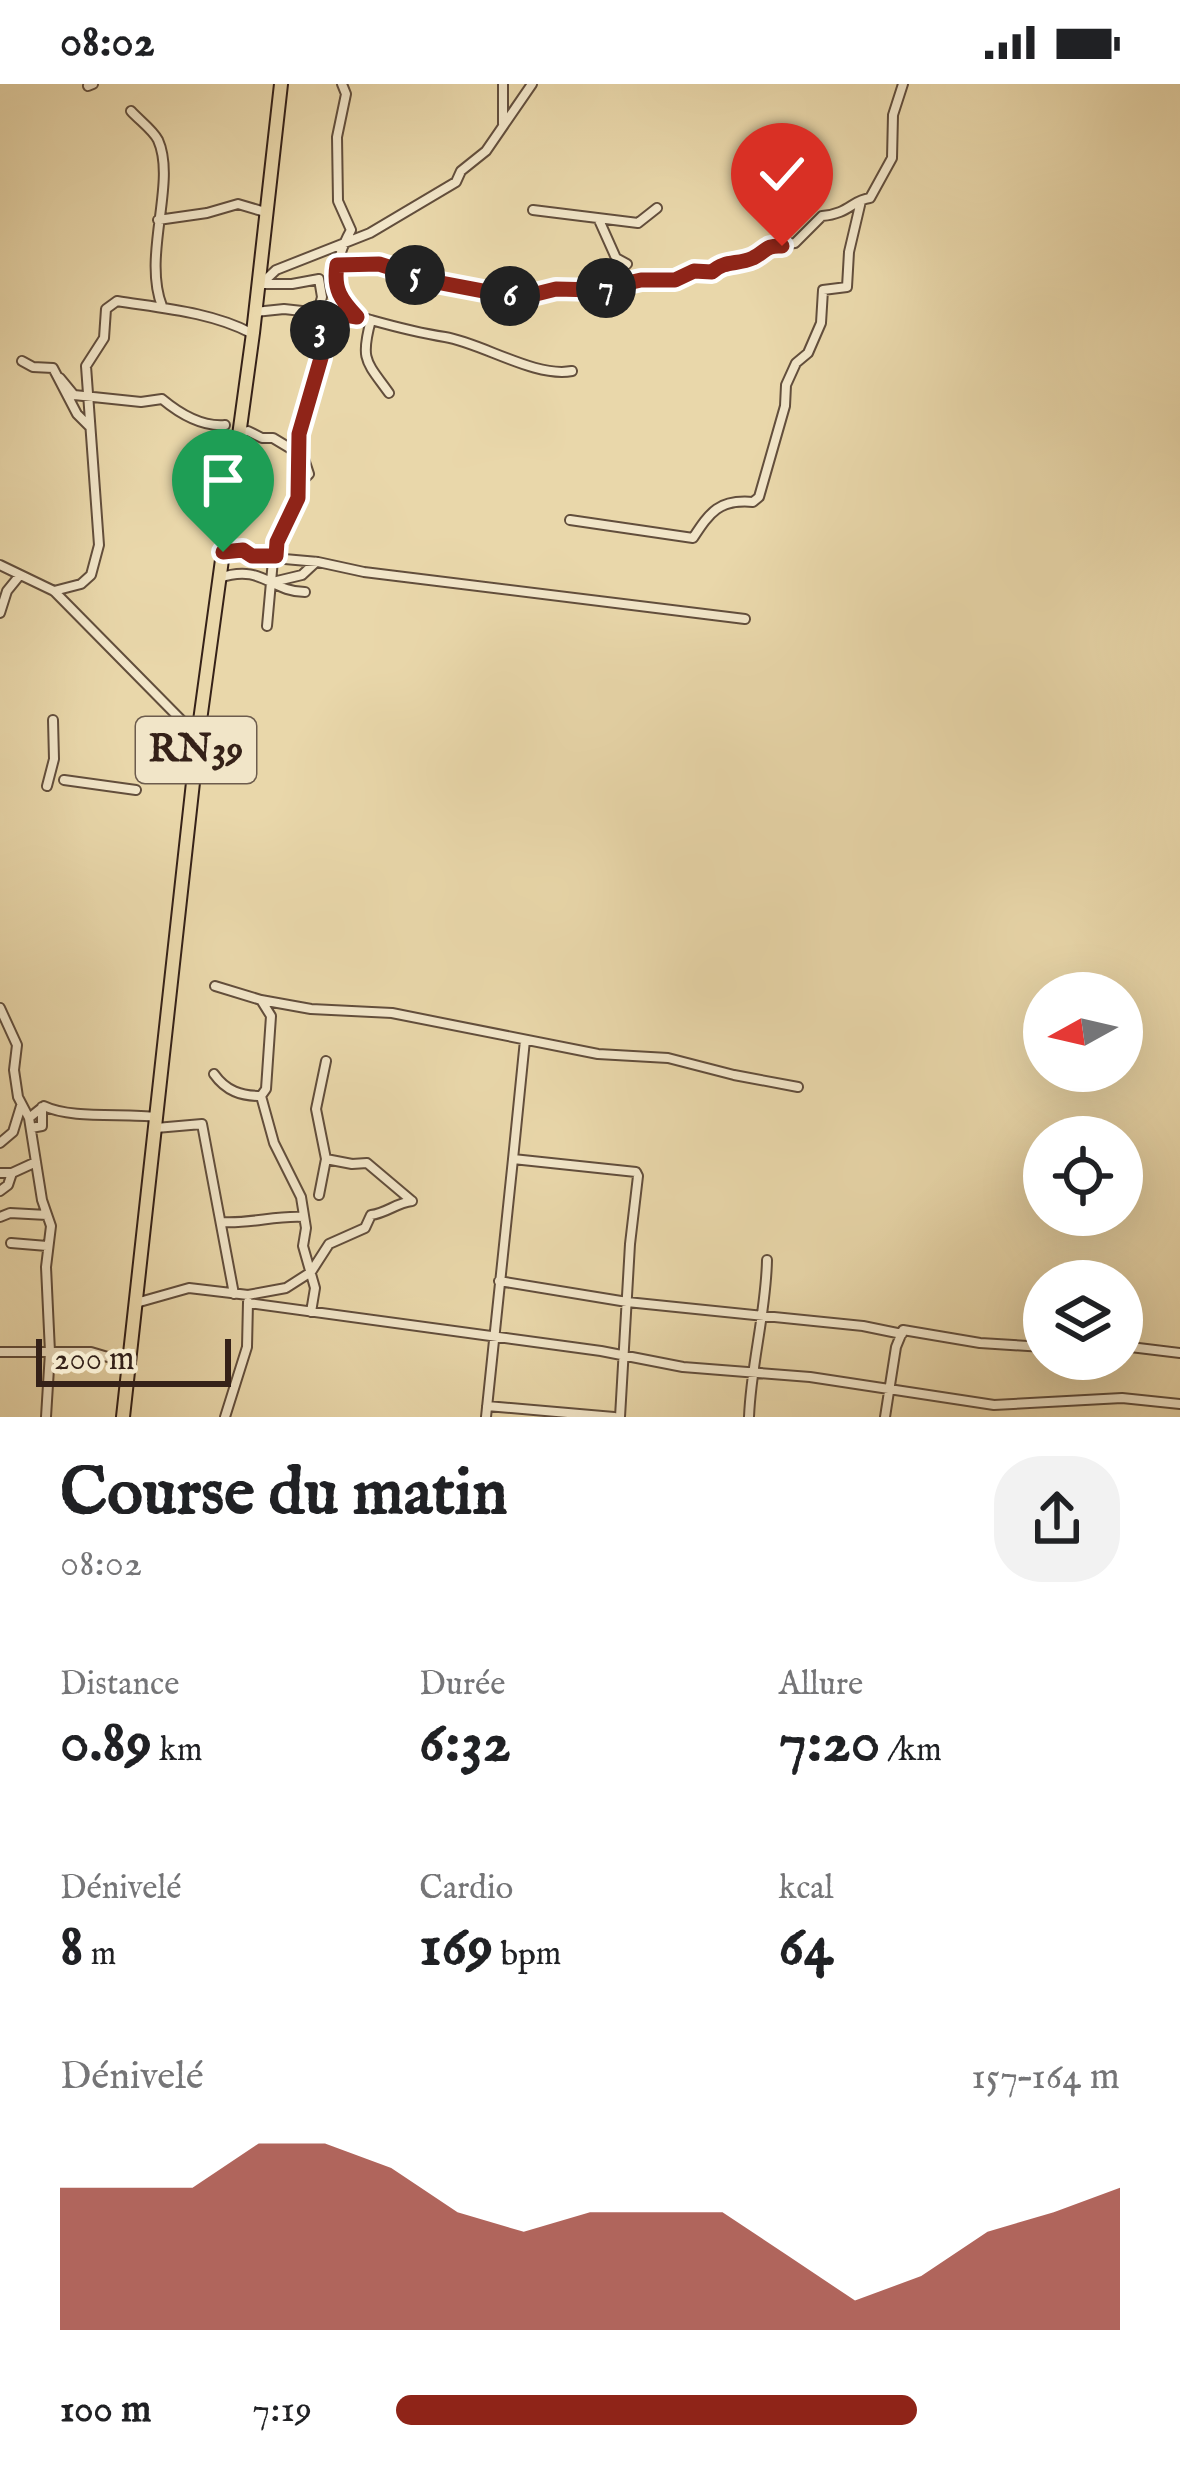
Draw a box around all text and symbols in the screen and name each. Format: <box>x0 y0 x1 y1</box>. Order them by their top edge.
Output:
text: 08:02 <box>60 14 155 71</box>
pin <box>731 123 833 246</box>
icon: check <box>749 141 815 207</box>
pin: 5 <box>385 245 445 305</box>
text: 5 <box>409 254 421 296</box>
pin: 7 <box>576 258 636 318</box>
pin: 6 <box>480 266 540 326</box>
text: 7 <box>598 267 614 309</box>
text: 6 <box>503 275 517 317</box>
pin: 3 <box>290 300 350 360</box>
text: 3 <box>314 309 326 351</box>
pin <box>172 429 274 552</box>
icon: arrive <box>190 447 256 513</box>
road number: RN39 <box>136 717 256 783</box>
north arrow <box>1023 972 1143 1092</box>
map controls <box>1023 972 1143 1380</box>
button: locate <box>1023 1116 1143 1236</box>
button: layers <box>1023 1260 1143 1380</box>
scale bar <box>36 1333 231 1386</box>
text: 200 m <box>54 1339 135 1381</box>
text: Course du matin <box>60 1453 508 1537</box>
button: share <box>994 1456 1120 1582</box>
text: 08:02 <box>60 1540 142 1589</box>
text: Distance <box>60 1664 179 1706</box>
text: Durée <box>419 1664 505 1706</box>
text: Allure <box>779 1664 863 1706</box>
text: 0.89 <box>60 1706 152 1782</box>
text: 6:32 <box>419 1706 511 1782</box>
text: 7:20 <box>779 1706 880 1782</box>
text: km <box>152 1730 202 1772</box>
text: /km <box>880 1730 942 1772</box>
text: Dénivelé <box>60 1868 182 1910</box>
text: Cardio <box>419 1868 513 1910</box>
text: kcal <box>779 1868 834 1910</box>
text: 8 <box>60 1910 84 1986</box>
text: 169 <box>419 1910 493 1986</box>
text: 64 <box>779 1910 833 1986</box>
text: m <box>84 1934 116 1976</box>
text: bpm <box>493 1934 561 1976</box>
text: Dénivelé <box>60 2053 204 2102</box>
text: 157–164 m <box>971 2053 1120 2102</box>
text: 100 m <box>60 2386 151 2435</box>
text: 7:19 <box>252 2386 312 2435</box>

